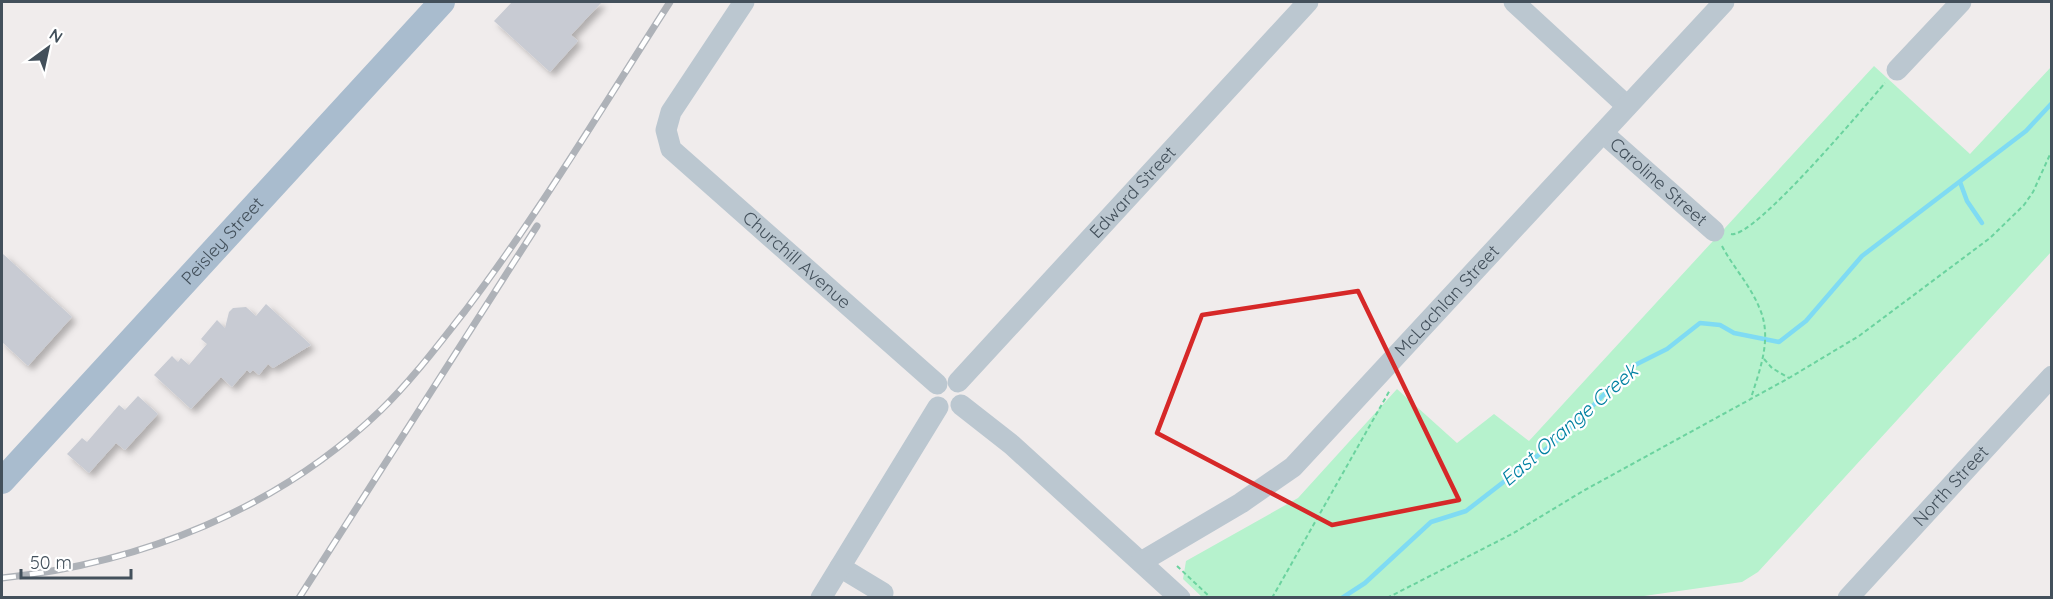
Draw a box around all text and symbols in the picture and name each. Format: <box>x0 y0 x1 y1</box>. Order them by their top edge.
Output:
north arrow <box>18 18 78 78</box>
text: N <box>46 24 67 47</box>
street label: Caroline Street <box>1605 132 1712 231</box>
street label: Edward Street <box>1084 141 1181 243</box>
street label: Peisley Street <box>176 192 268 289</box>
street label: Churchill Avenue <box>738 206 856 314</box>
street label: McLachlan Street <box>1389 240 1504 361</box>
water label: East Orange Creek <box>1495 357 1644 491</box>
street label: North Street <box>1908 441 1993 531</box>
scale bar <box>21 542 130 580</box>
text: 50 m <box>30 551 72 574</box>

